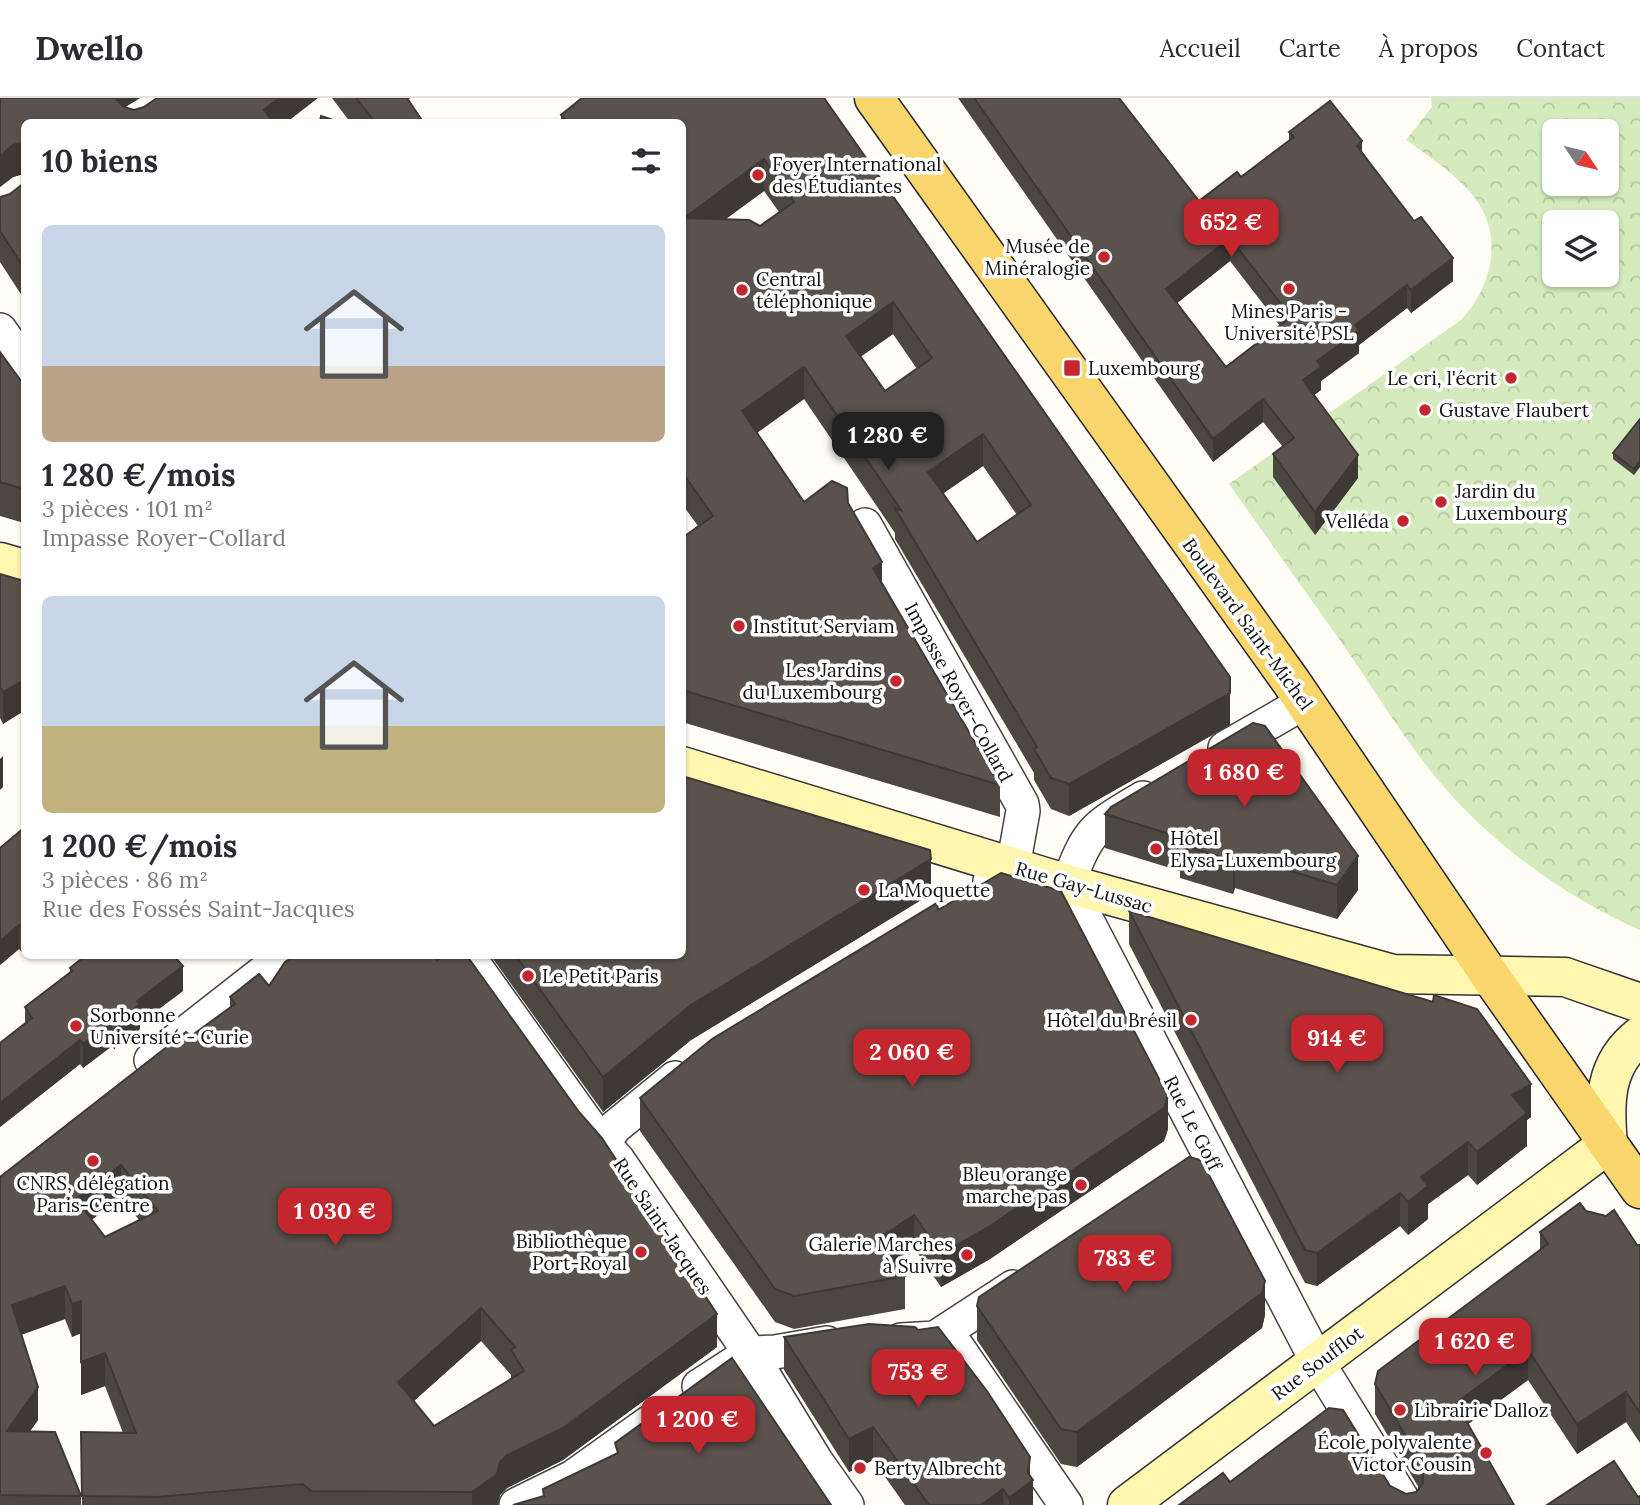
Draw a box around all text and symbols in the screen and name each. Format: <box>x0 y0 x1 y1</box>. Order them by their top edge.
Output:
text: Dwello <box>35 27 144 69</box>
text: Accueil <box>1160 33 1241 64</box>
text: Carte <box>1279 33 1341 64</box>
text: À propos <box>1379 33 1478 64</box>
text: Contact <box>1516 33 1605 64</box>
north arrow <box>1542 119 1619 196</box>
map controls <box>1542 119 1619 287</box>
text: 10 biens <box>42 142 158 180</box>
icon: filters <box>627 142 665 180</box>
place label: Foyer International des Étudiantes <box>772 152 941 198</box>
marker: Foyer International des Étudiantes <box>750 167 766 183</box>
pin: 652 € <box>1182 200 1280 259</box>
text: 652 € <box>1200 207 1262 236</box>
button: layers <box>1542 210 1619 287</box>
place label: Musée de Minéralogie <box>985 234 1090 280</box>
marker: Musée de Minéralogie <box>1096 249 1112 265</box>
place label: Central téléphonique <box>756 267 872 313</box>
icon: home <box>291 271 417 397</box>
marker: Mines Paris - Université PSL <box>1281 281 1297 297</box>
marker: Central téléphonique <box>734 282 750 298</box>
place label: Mines Paris - Université PSL <box>1224 299 1354 345</box>
place label: Luxembourg <box>1088 356 1200 380</box>
marker: Luxembourg <box>1062 358 1082 378</box>
place label: Le cri, l'écrit <box>1387 366 1498 390</box>
marker: Le cri, l'écrit <box>1503 370 1519 386</box>
place label: Gustave Flaubert <box>1439 398 1590 422</box>
marker: Gustave Flaubert <box>1417 402 1433 418</box>
pin: 1 280 € <box>823 412 953 472</box>
text: 1 280 € <box>848 420 928 449</box>
text: 1 280 €/mois <box>42 456 235 494</box>
place label: Jardin du Luxembourg <box>1454 479 1567 525</box>
text: 3 pièces · 101 m² <box>42 494 213 523</box>
marker: Jardin du Luxembourg <box>1433 494 1449 510</box>
place label: Velléda <box>1324 509 1389 533</box>
marker: Velléda <box>1395 513 1411 529</box>
text: Impasse Royer-Collard <box>42 523 286 552</box>
street label: Boulevard Saint-Michel <box>1178 533 1318 715</box>
street label: Impasse Royer-Collard <box>900 598 1018 786</box>
place label: Institut Serviam <box>753 614 895 638</box>
marker: Institut Serviam <box>731 618 747 634</box>
icon: home <box>291 642 417 768</box>
place label: Les Jardins du Luxembourg <box>743 658 882 704</box>
marker: Les Jardins du Luxembourg <box>888 673 904 689</box>
pin: 1 680 € <box>1179 750 1309 809</box>
text: 1 680 € <box>1203 757 1285 786</box>
place label: Hôtel Elysa-Luxembourg <box>1170 826 1337 872</box>
text: 1 200 €/mois <box>42 827 237 865</box>
marker: Hôtel Elysa-Luxembourg <box>1148 841 1164 857</box>
street label: Rue Gay-Lussac <box>1013 856 1155 918</box>
text: 3 pièces · 86 m² <box>42 865 208 894</box>
place label: La Moquette <box>878 878 990 902</box>
marker: La Moquette <box>856 882 872 898</box>
text: Rue des Fossés Saint-Jacques <box>42 894 355 923</box>
place label: Le Petit Paris <box>542 964 659 988</box>
marker: Le Petit Paris <box>520 968 536 984</box>
place label: Sorbonne Université - Curie <box>90 1003 249 1049</box>
place label: Hôtel du Brésil <box>1047 1008 1177 1032</box>
marker: Hôtel du Brésil <box>1183 1012 1199 1028</box>
pin: 914 € <box>1288 1016 1386 1075</box>
marker: Sorbonne Université - Curie <box>68 1018 84 1034</box>
text: 914 € <box>1307 1023 1367 1052</box>
pin: 2 060 € <box>847 1030 977 1089</box>
text: 2 060 € <box>869 1037 955 1066</box>
street label: Rue Le Goff <box>1159 1071 1228 1176</box>
marker: CNRS, délégation Paris-Centre <box>85 1153 101 1169</box>
street label: Rue Saint-Jacques <box>608 1153 718 1299</box>
place label: Bleu orange marche pas <box>962 1162 1067 1208</box>
place label: CNRS, délégation Paris-Centre <box>17 1171 169 1217</box>
marker: Bleu orange marche pas <box>1073 1177 1089 1193</box>
pin: 1 030 € <box>270 1188 400 1248</box>
text: 1 030 € <box>294 1196 376 1225</box>
place label: Bibliothèque Port-Royal <box>516 1229 627 1275</box>
place label: Galerie Marches à Suivre <box>808 1232 953 1278</box>
pin: 783 € <box>1076 1236 1174 1295</box>
text: 783 € <box>1094 1243 1156 1272</box>
marker: Bibliothèque Port-Royal <box>633 1244 649 1260</box>
marker: Galerie Marches à Suivre <box>959 1247 975 1263</box>
pin: 1 620 € <box>1410 1318 1540 1378</box>
street label: Rue Soufflot <box>1266 1320 1368 1405</box>
text: 1 620 € <box>1435 1326 1515 1355</box>
pin: 753 € <box>869 1350 967 1409</box>
text: 753 € <box>888 1357 948 1386</box>
pin: 1 200 € <box>633 1396 763 1456</box>
place label: Librairie Dalloz <box>1414 1398 1549 1422</box>
marker: Librairie Dalloz <box>1392 1402 1408 1418</box>
text: 1 200 € <box>657 1404 739 1433</box>
place label: École polyvalente Victor Cousin <box>1317 1430 1472 1476</box>
marker: École polyvalente Victor Cousin <box>1478 1445 1494 1461</box>
place label: Berty Albrecht <box>874 1456 1003 1480</box>
marker: Berty Albrecht <box>852 1460 868 1476</box>

